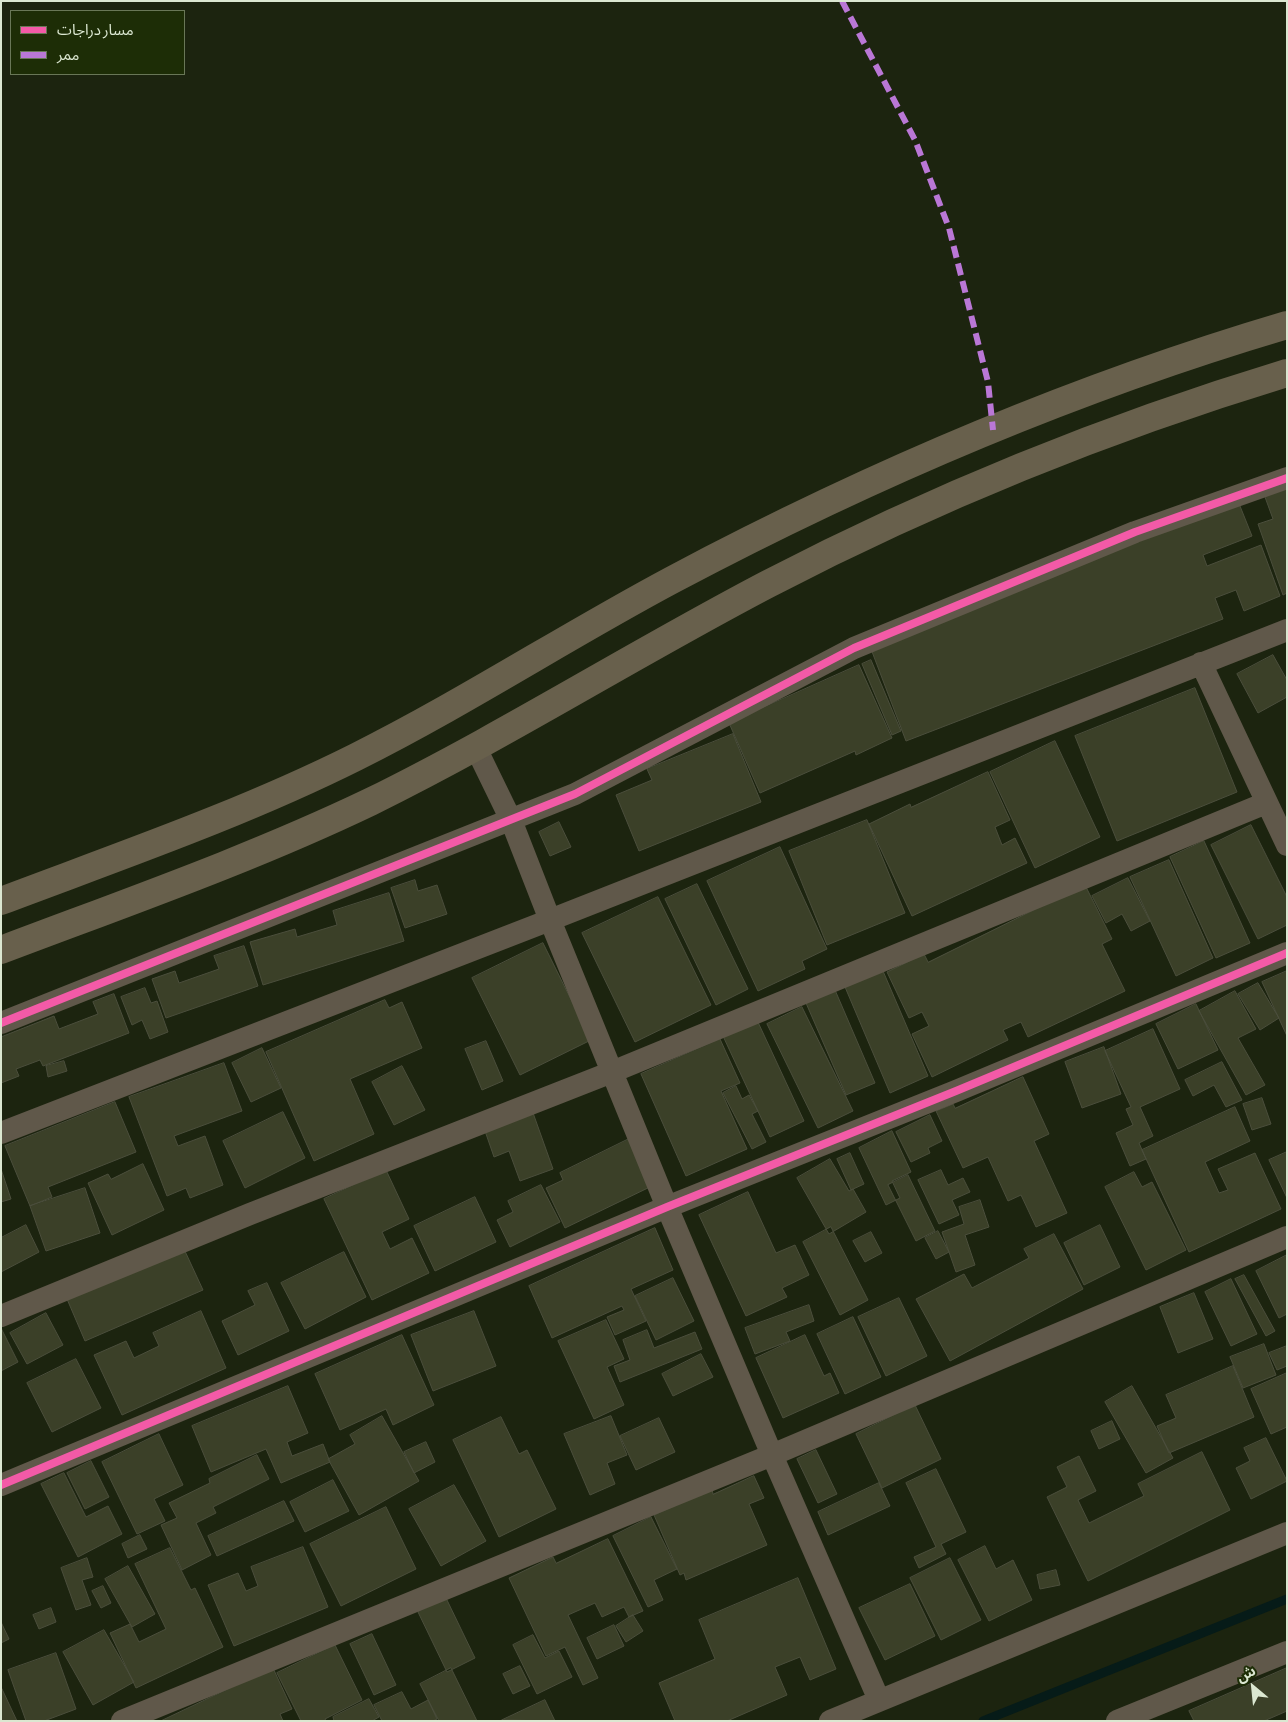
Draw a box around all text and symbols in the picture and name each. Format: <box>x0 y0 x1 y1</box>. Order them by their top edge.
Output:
legend <box>10 10 185 75</box>
text: مسار دراجات <box>57 21 134 38</box>
text: ممر <box>57 46 80 63</box>
north arrow <box>1228 1662 1278 1712</box>
text: ش <box>1234 1662 1258 1685</box>

